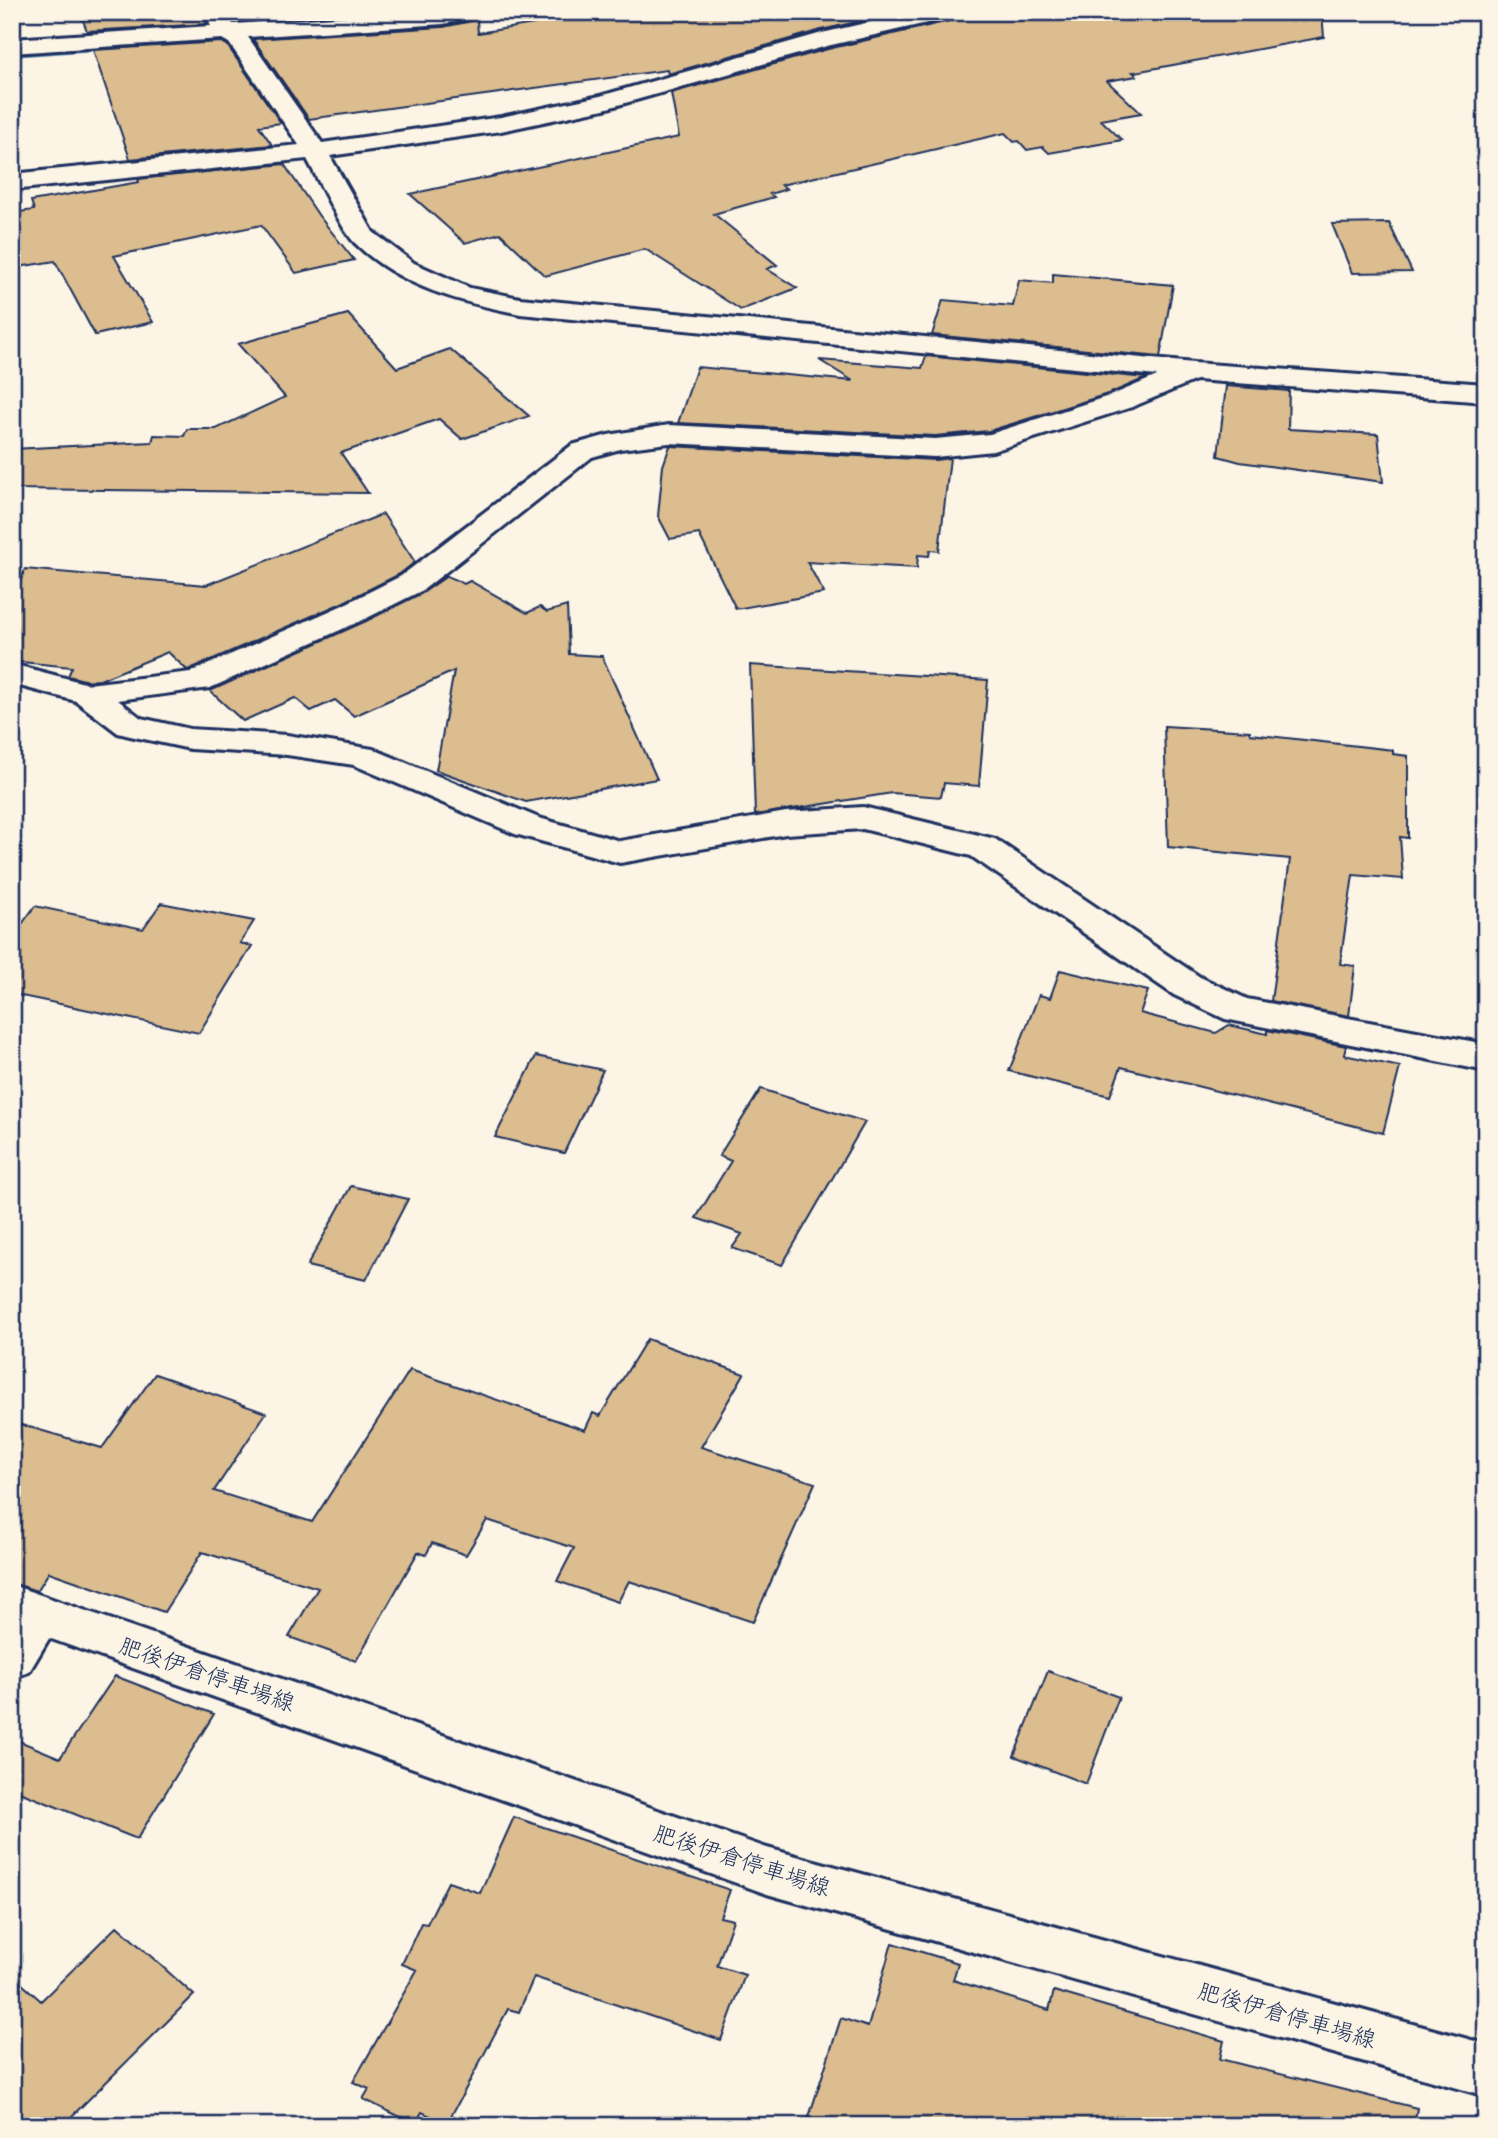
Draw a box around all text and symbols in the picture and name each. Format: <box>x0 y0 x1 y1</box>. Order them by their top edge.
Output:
street label: 肥後伊倉停車場線 <box>115 1629 299 1718</box>
street label: 肥後伊倉停車場線 <box>650 1816 834 1903</box>
street label: 肥後伊倉停車場線 <box>1194 1974 1380 2055</box>

